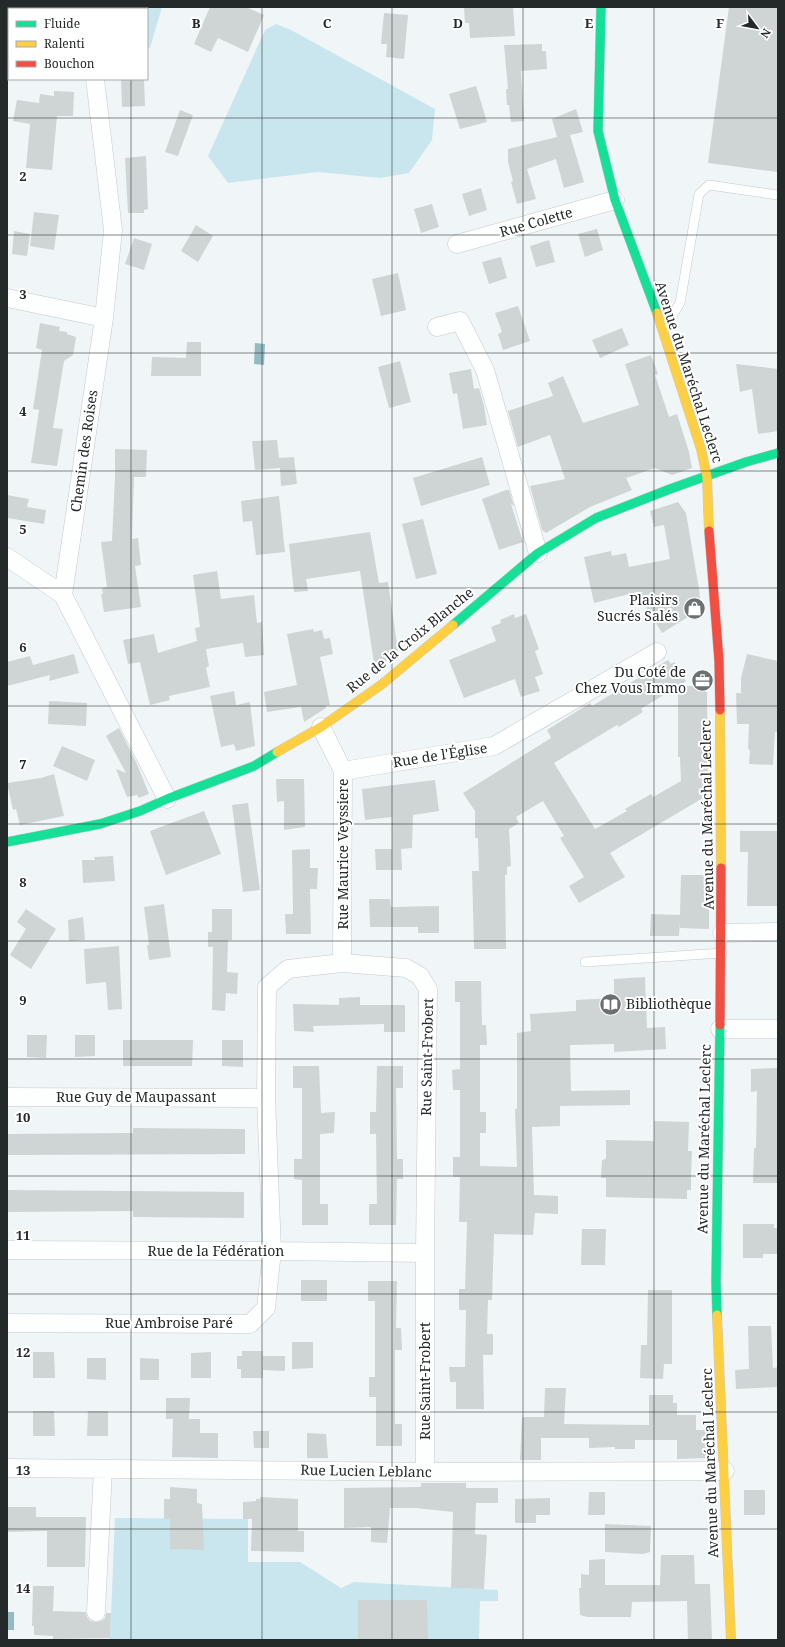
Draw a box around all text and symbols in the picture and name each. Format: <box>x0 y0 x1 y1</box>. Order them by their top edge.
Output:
legend <box>8 8 148 80</box>
north arrow <box>737 8 777 48</box>
text: B <box>192 14 201 32</box>
text: C <box>323 14 332 32</box>
text: D <box>453 14 463 32</box>
text: E <box>585 14 594 32</box>
text: F <box>716 14 724 32</box>
text: Fluide <box>44 15 80 32</box>
text: N <box>757 26 775 41</box>
text: Ralenti <box>44 35 85 52</box>
text: Bouchon <box>44 55 95 72</box>
text: 2 <box>19 167 27 185</box>
street label: Rue Colette <box>497 202 575 241</box>
street label: Avenue du Maréchal Leclerc <box>651 279 728 465</box>
text: 3 <box>19 285 27 303</box>
street label: Chemin des Roises <box>66 389 101 513</box>
text: 4 <box>19 402 27 420</box>
text: 5 <box>19 520 27 538</box>
street label: Rue de la Croix Blanche <box>342 583 477 697</box>
place label: Plaisirs Sucrés Salés <box>597 590 678 625</box>
shop icon: Plaisirs Sucrés Salés <box>681 595 707 621</box>
text: 6 <box>19 638 27 656</box>
place label: Du Coté de Chez Vous Immo <box>575 662 686 697</box>
office icon: Du Coté de Chez Vous Immo <box>689 667 715 693</box>
street label: Avenue du Maréchal Leclerc <box>695 720 718 910</box>
street label: Rue de l'Église <box>391 738 488 771</box>
text: 7 <box>19 755 27 773</box>
street label: Rue Maurice Veyssiere <box>333 779 352 929</box>
text: 8 <box>19 873 27 891</box>
text: 9 <box>19 991 27 1009</box>
library icon: Bibliothèque <box>598 991 624 1017</box>
place label: Bibliothèque <box>626 994 711 1013</box>
street label: Rue Saint-Frobert <box>416 998 437 1116</box>
street label: Avenue du Maréchal Leclerc <box>692 1044 715 1234</box>
street label: Rue Guy de Maupassant <box>56 1087 216 1106</box>
text: 10 <box>16 1108 30 1126</box>
text: 11 <box>16 1226 30 1244</box>
street label: Rue de la Fédération <box>148 1241 284 1260</box>
street label: Rue Ambroise Paré <box>105 1313 233 1332</box>
street label: Rue Saint-Frobert <box>415 1322 434 1440</box>
text: 12 <box>16 1343 30 1361</box>
street label: Avenue du Maréchal Leclerc <box>697 1368 722 1558</box>
street label: Rue Lucien Leblanc <box>300 1460 432 1481</box>
text: 13 <box>16 1461 30 1479</box>
text: 14 <box>16 1579 31 1597</box>

